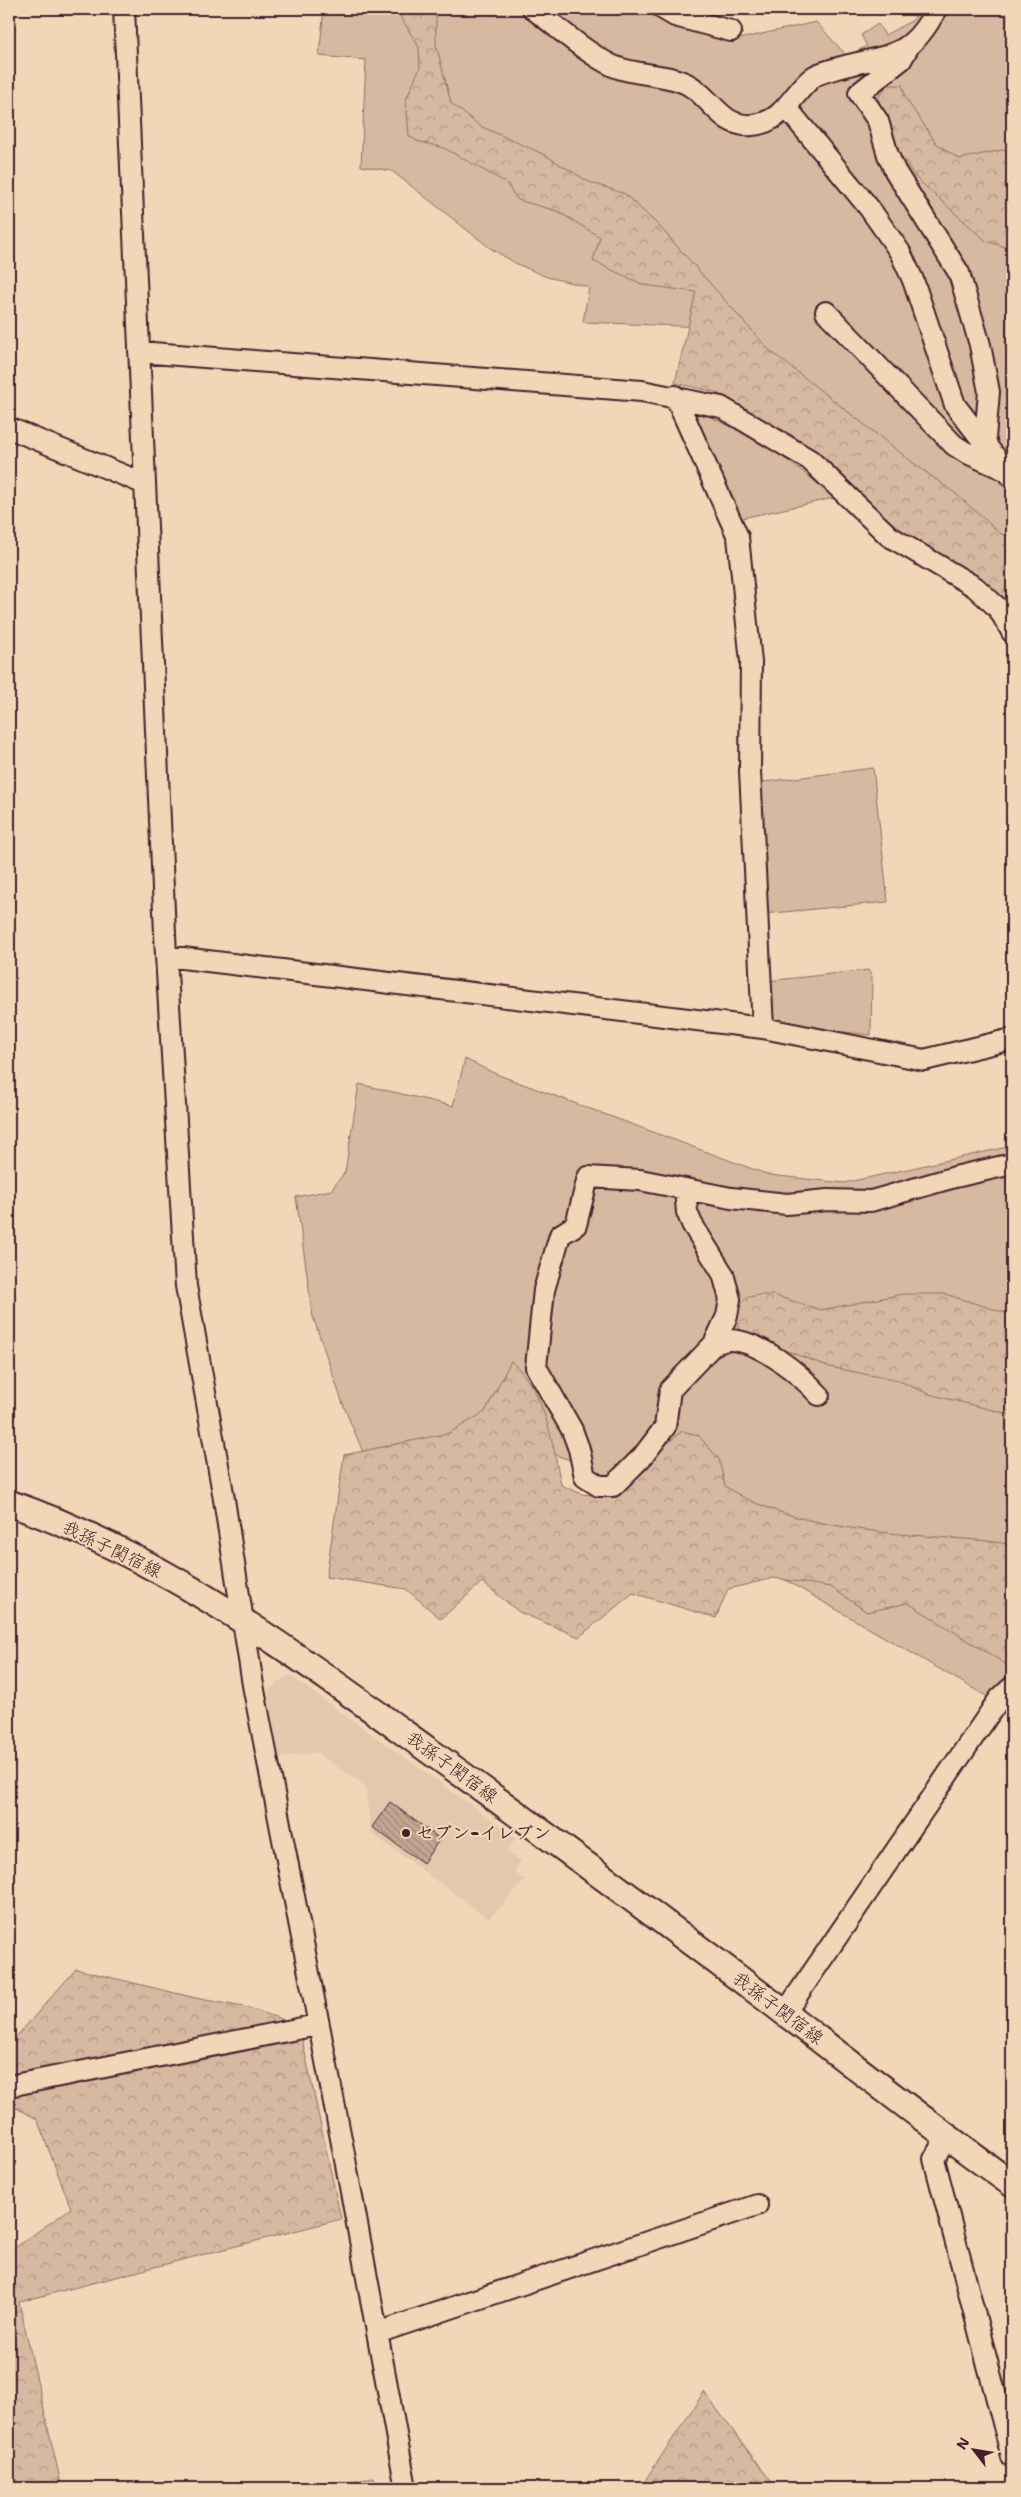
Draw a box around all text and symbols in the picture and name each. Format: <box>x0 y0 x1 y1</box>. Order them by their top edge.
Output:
street label: 我孫子関宿線 <box>58 1515 166 1583</box>
street label: 我孫子関宿線 <box>401 1726 503 1808</box>
place label: セブン-イレブン <box>416 1821 551 1845</box>
marker: セブン-イレブン <box>400 1827 412 1839</box>
street label: 我孫子関宿線 <box>728 1966 828 2050</box>
north arrow <box>948 2424 998 2474</box>
text: N <box>952 2434 973 2453</box>

